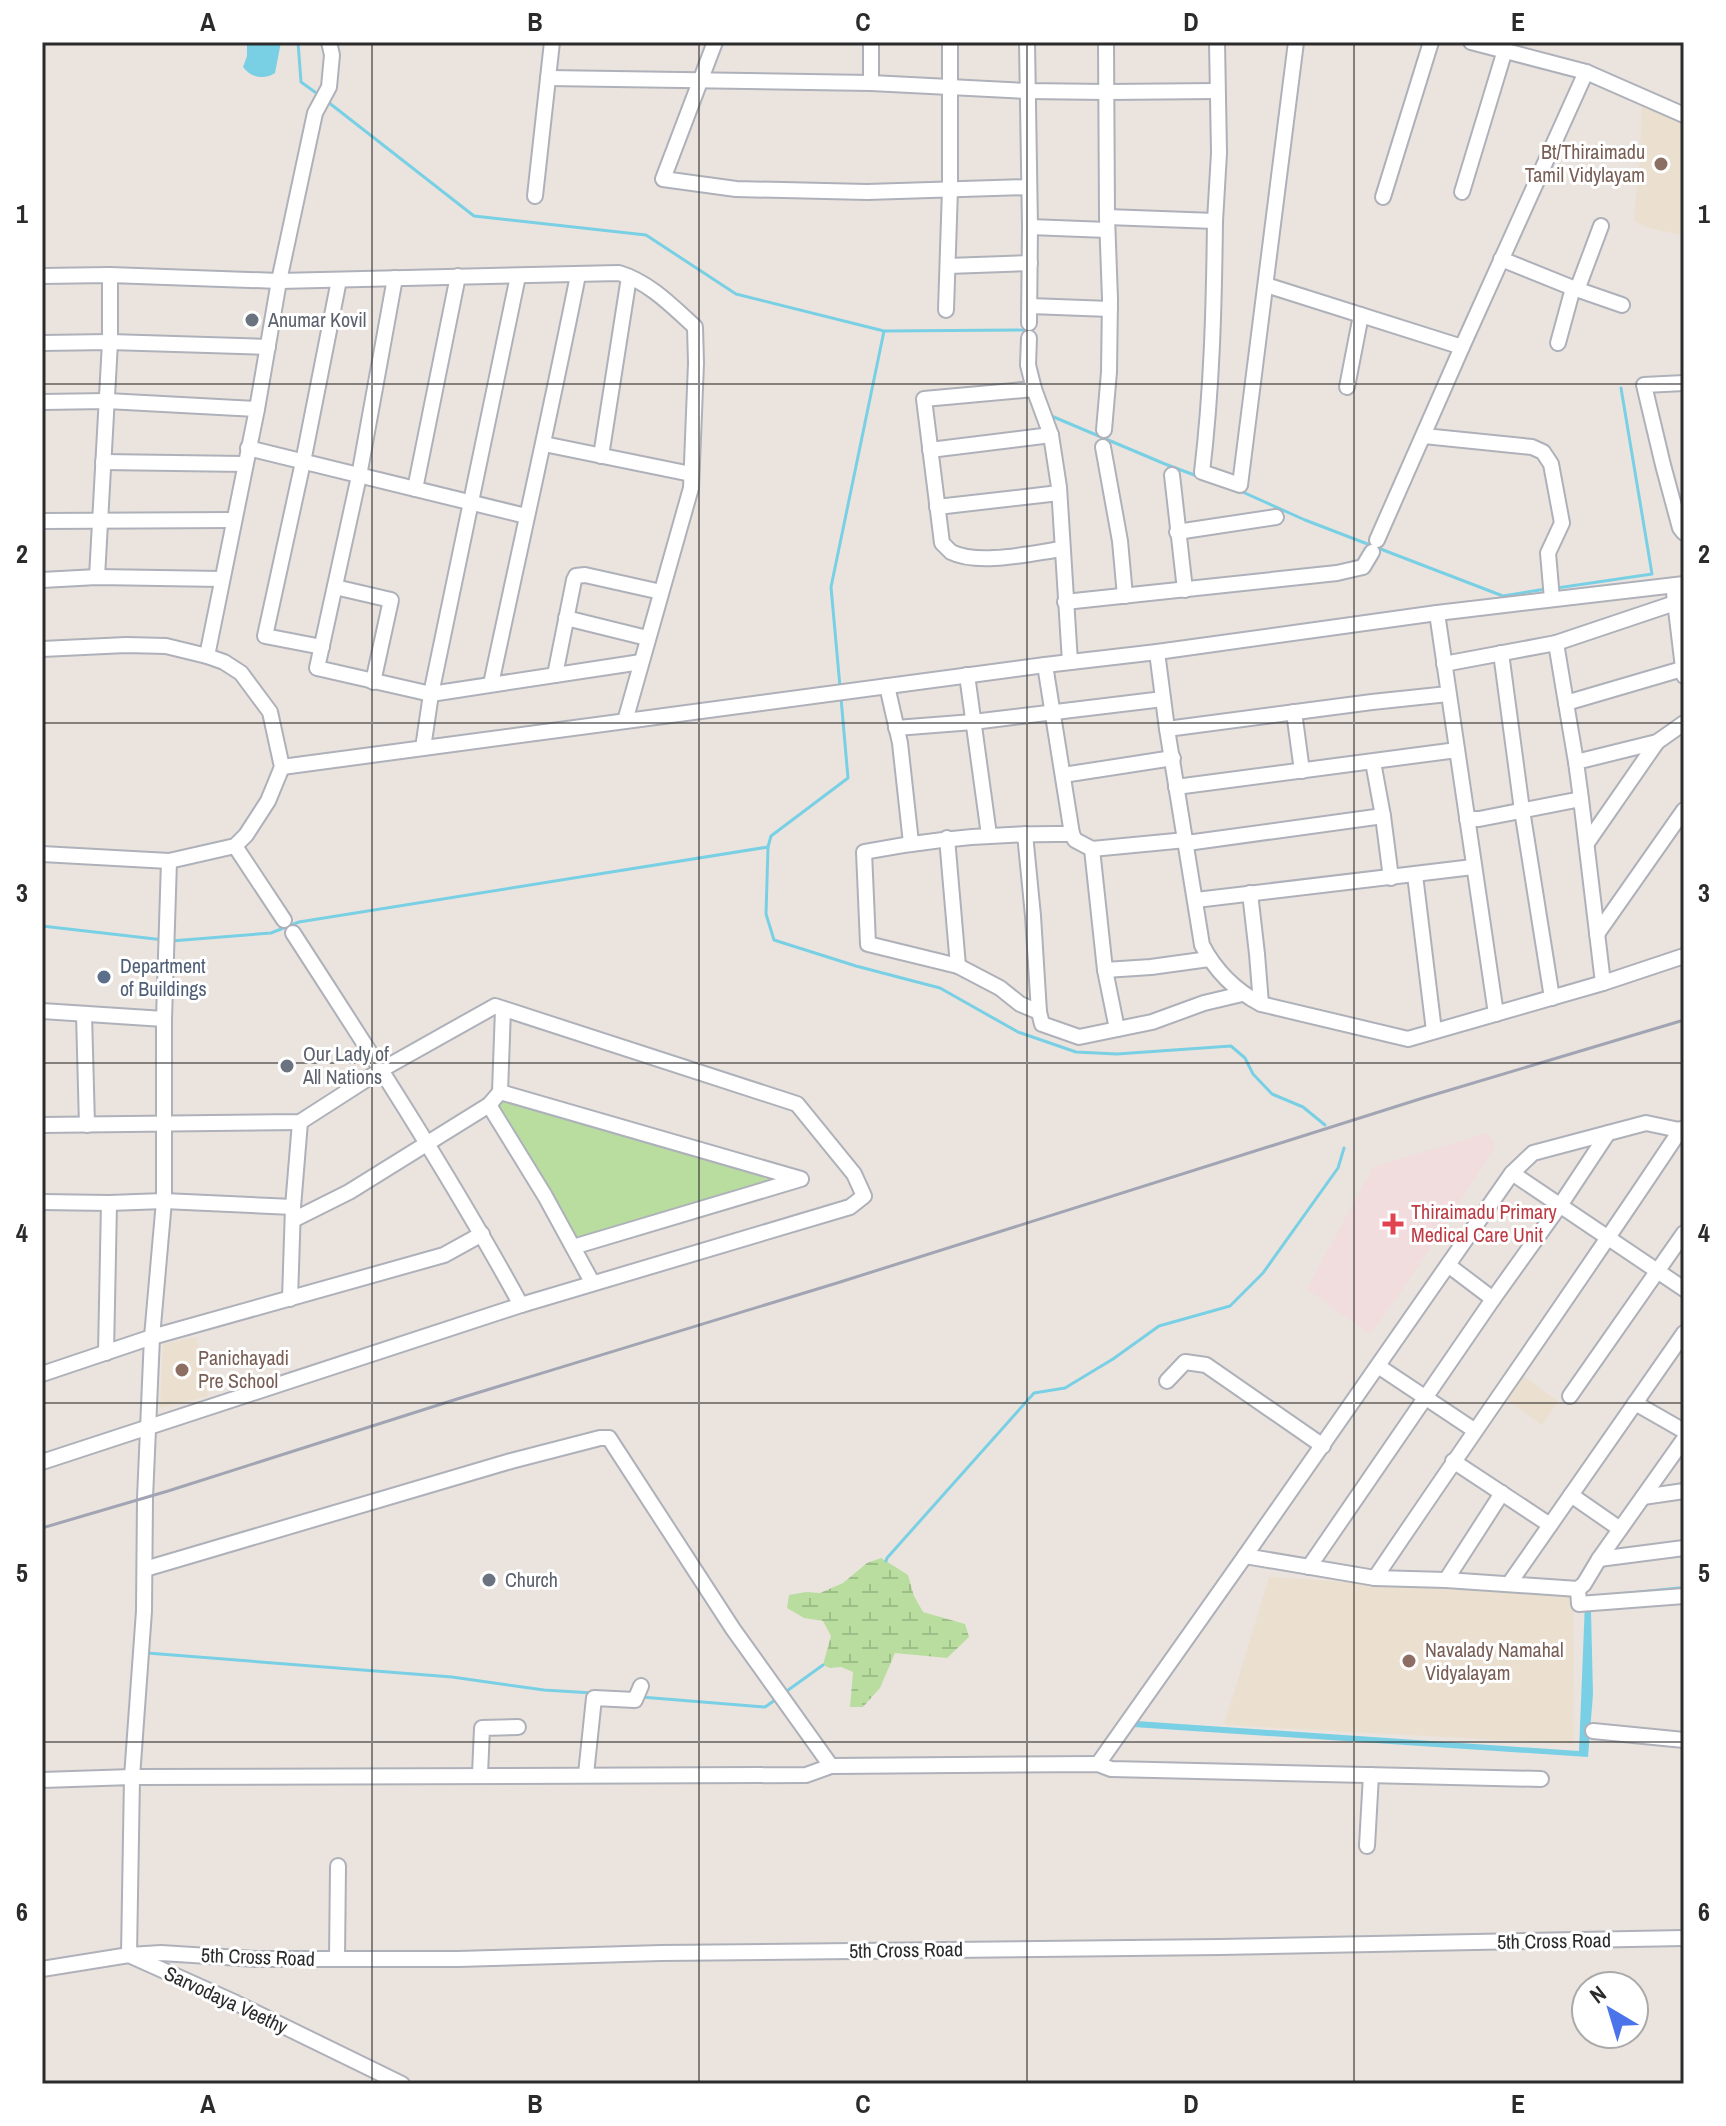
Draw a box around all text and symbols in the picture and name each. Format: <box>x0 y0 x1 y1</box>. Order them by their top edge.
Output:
text: A <box>200 4 216 39</box>
text: B <box>527 4 543 39</box>
text: C <box>855 4 871 39</box>
text: D <box>1183 4 1199 39</box>
text: E <box>1511 4 1525 39</box>
place label: Bt/Thiraimadu Tamil Vidylayam <box>1525 138 1645 188</box>
marker: Bt/Thiraimadu Tamil Vidylayam <box>1652 155 1670 173</box>
text: 1 <box>16 196 28 231</box>
text: 1 <box>1698 196 1710 231</box>
place label: Anumar Kovil <box>267 306 366 333</box>
marker: Anumar Kovil <box>243 311 261 329</box>
text: 2 <box>16 536 28 571</box>
text: 2 <box>1698 536 1710 571</box>
text: 3 <box>16 875 28 910</box>
text: 3 <box>1698 875 1710 910</box>
place label: Department of Buildings <box>120 952 207 1002</box>
marker: Department of Buildings <box>95 968 113 986</box>
place label: Our Lady of All Nations <box>302 1040 389 1090</box>
marker: Our Lady of All Nations <box>278 1057 296 1075</box>
place label: Thiraimadu Primary Medical Care Unit <box>1411 1198 1558 1248</box>
marker: Thiraimadu Primary Medical Care Unit <box>1382 1213 1404 1235</box>
text: 4 <box>16 1215 28 1250</box>
text: 4 <box>1698 1215 1710 1250</box>
place label: Panichayadi Pre School <box>198 1344 289 1394</box>
marker: Panichayadi Pre School <box>173 1361 191 1379</box>
text: 5 <box>16 1555 28 1590</box>
text: 5 <box>1698 1555 1710 1590</box>
place label: Church <box>505 1566 558 1593</box>
marker: Church <box>480 1571 498 1589</box>
place label: Navalady Namahal Vidyalayam <box>1425 1636 1564 1686</box>
marker: Navalady Namahal Vidyalayam <box>1400 1652 1418 1670</box>
text: 6 <box>16 1894 28 1929</box>
text: 6 <box>1698 1894 1710 1929</box>
street label: 5th Cross Road <box>1497 1926 1611 1955</box>
street label: 5th Cross Road <box>849 1935 963 1964</box>
street label: 5th Cross Road <box>201 1941 315 1972</box>
street label: Sarvodaya Veethy <box>160 1959 293 2040</box>
north arrow <box>1570 1970 1650 2050</box>
text: N <box>1583 1978 1612 2010</box>
text: A <box>200 2086 216 2121</box>
text: B <box>527 2086 543 2121</box>
text: C <box>855 2086 871 2121</box>
text: D <box>1183 2086 1199 2121</box>
text: E <box>1511 2086 1525 2121</box>

